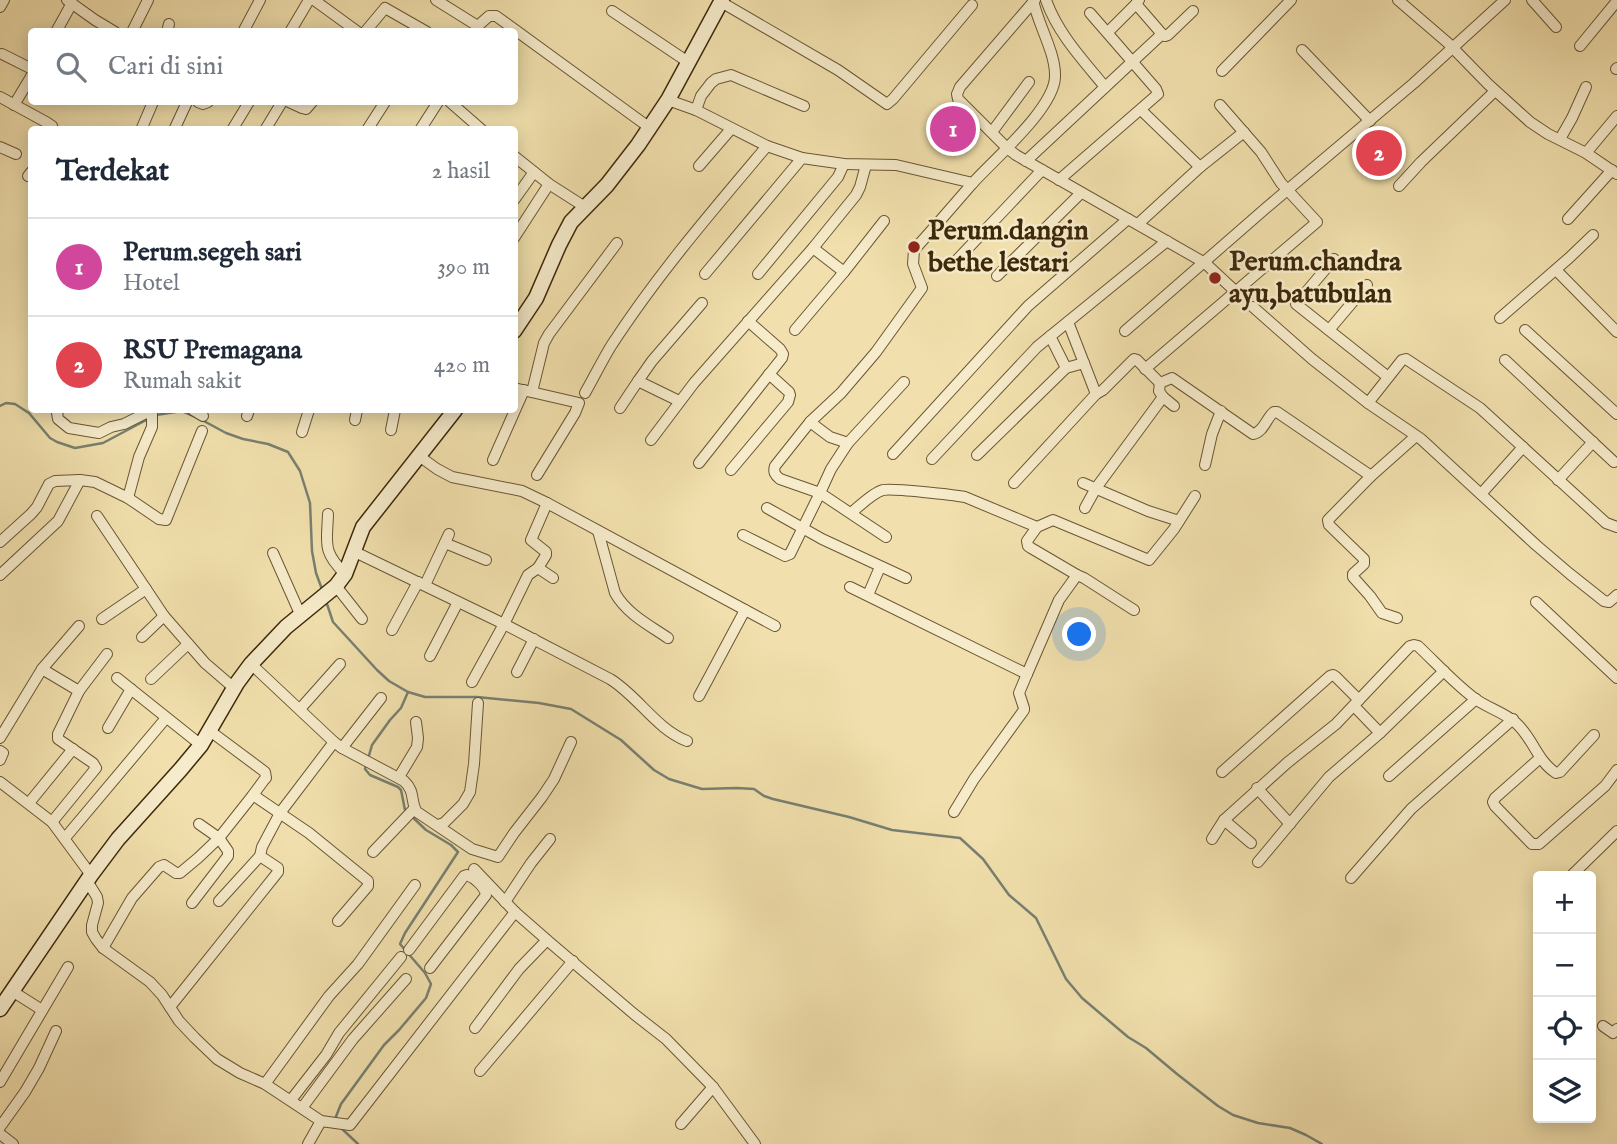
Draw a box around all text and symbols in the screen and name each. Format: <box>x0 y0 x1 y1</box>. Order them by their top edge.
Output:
search box <box>28 28 518 105</box>
icon: search <box>52 48 90 86</box>
text: Cari di sini <box>108 50 223 83</box>
pin: 1 <box>930 103 976 155</box>
pin: 2 <box>1356 127 1402 179</box>
text: Terdekat <box>56 153 169 191</box>
text: 2 hasil <box>431 157 490 186</box>
place label: Perum.dangin bethe lestari <box>927 214 1089 281</box>
text: Perum.segeh sari <box>123 236 302 269</box>
marker: Perum.dangin bethe lestari <box>906 239 922 255</box>
place label: Perum.chandra ayu,batubulan <box>1229 245 1402 312</box>
text: 1 <box>75 253 83 282</box>
text: 390 m <box>437 253 490 282</box>
text: Hotel <box>123 269 180 298</box>
marker: Perum.chandra ayu,batubulan <box>1207 270 1223 286</box>
text: RSU Premagana <box>123 334 302 367</box>
text: 2 <box>74 351 84 380</box>
text: 420 m <box>434 351 490 380</box>
text: Rumah sakit <box>123 367 242 396</box>
your location <box>1062 617 1096 651</box>
map controls <box>1533 871 1596 1123</box>
button: + <box>1533 871 1596 934</box>
button: − <box>1533 934 1596 997</box>
button: locate <box>1533 997 1596 1060</box>
button: layers <box>1533 1060 1596 1123</box>

